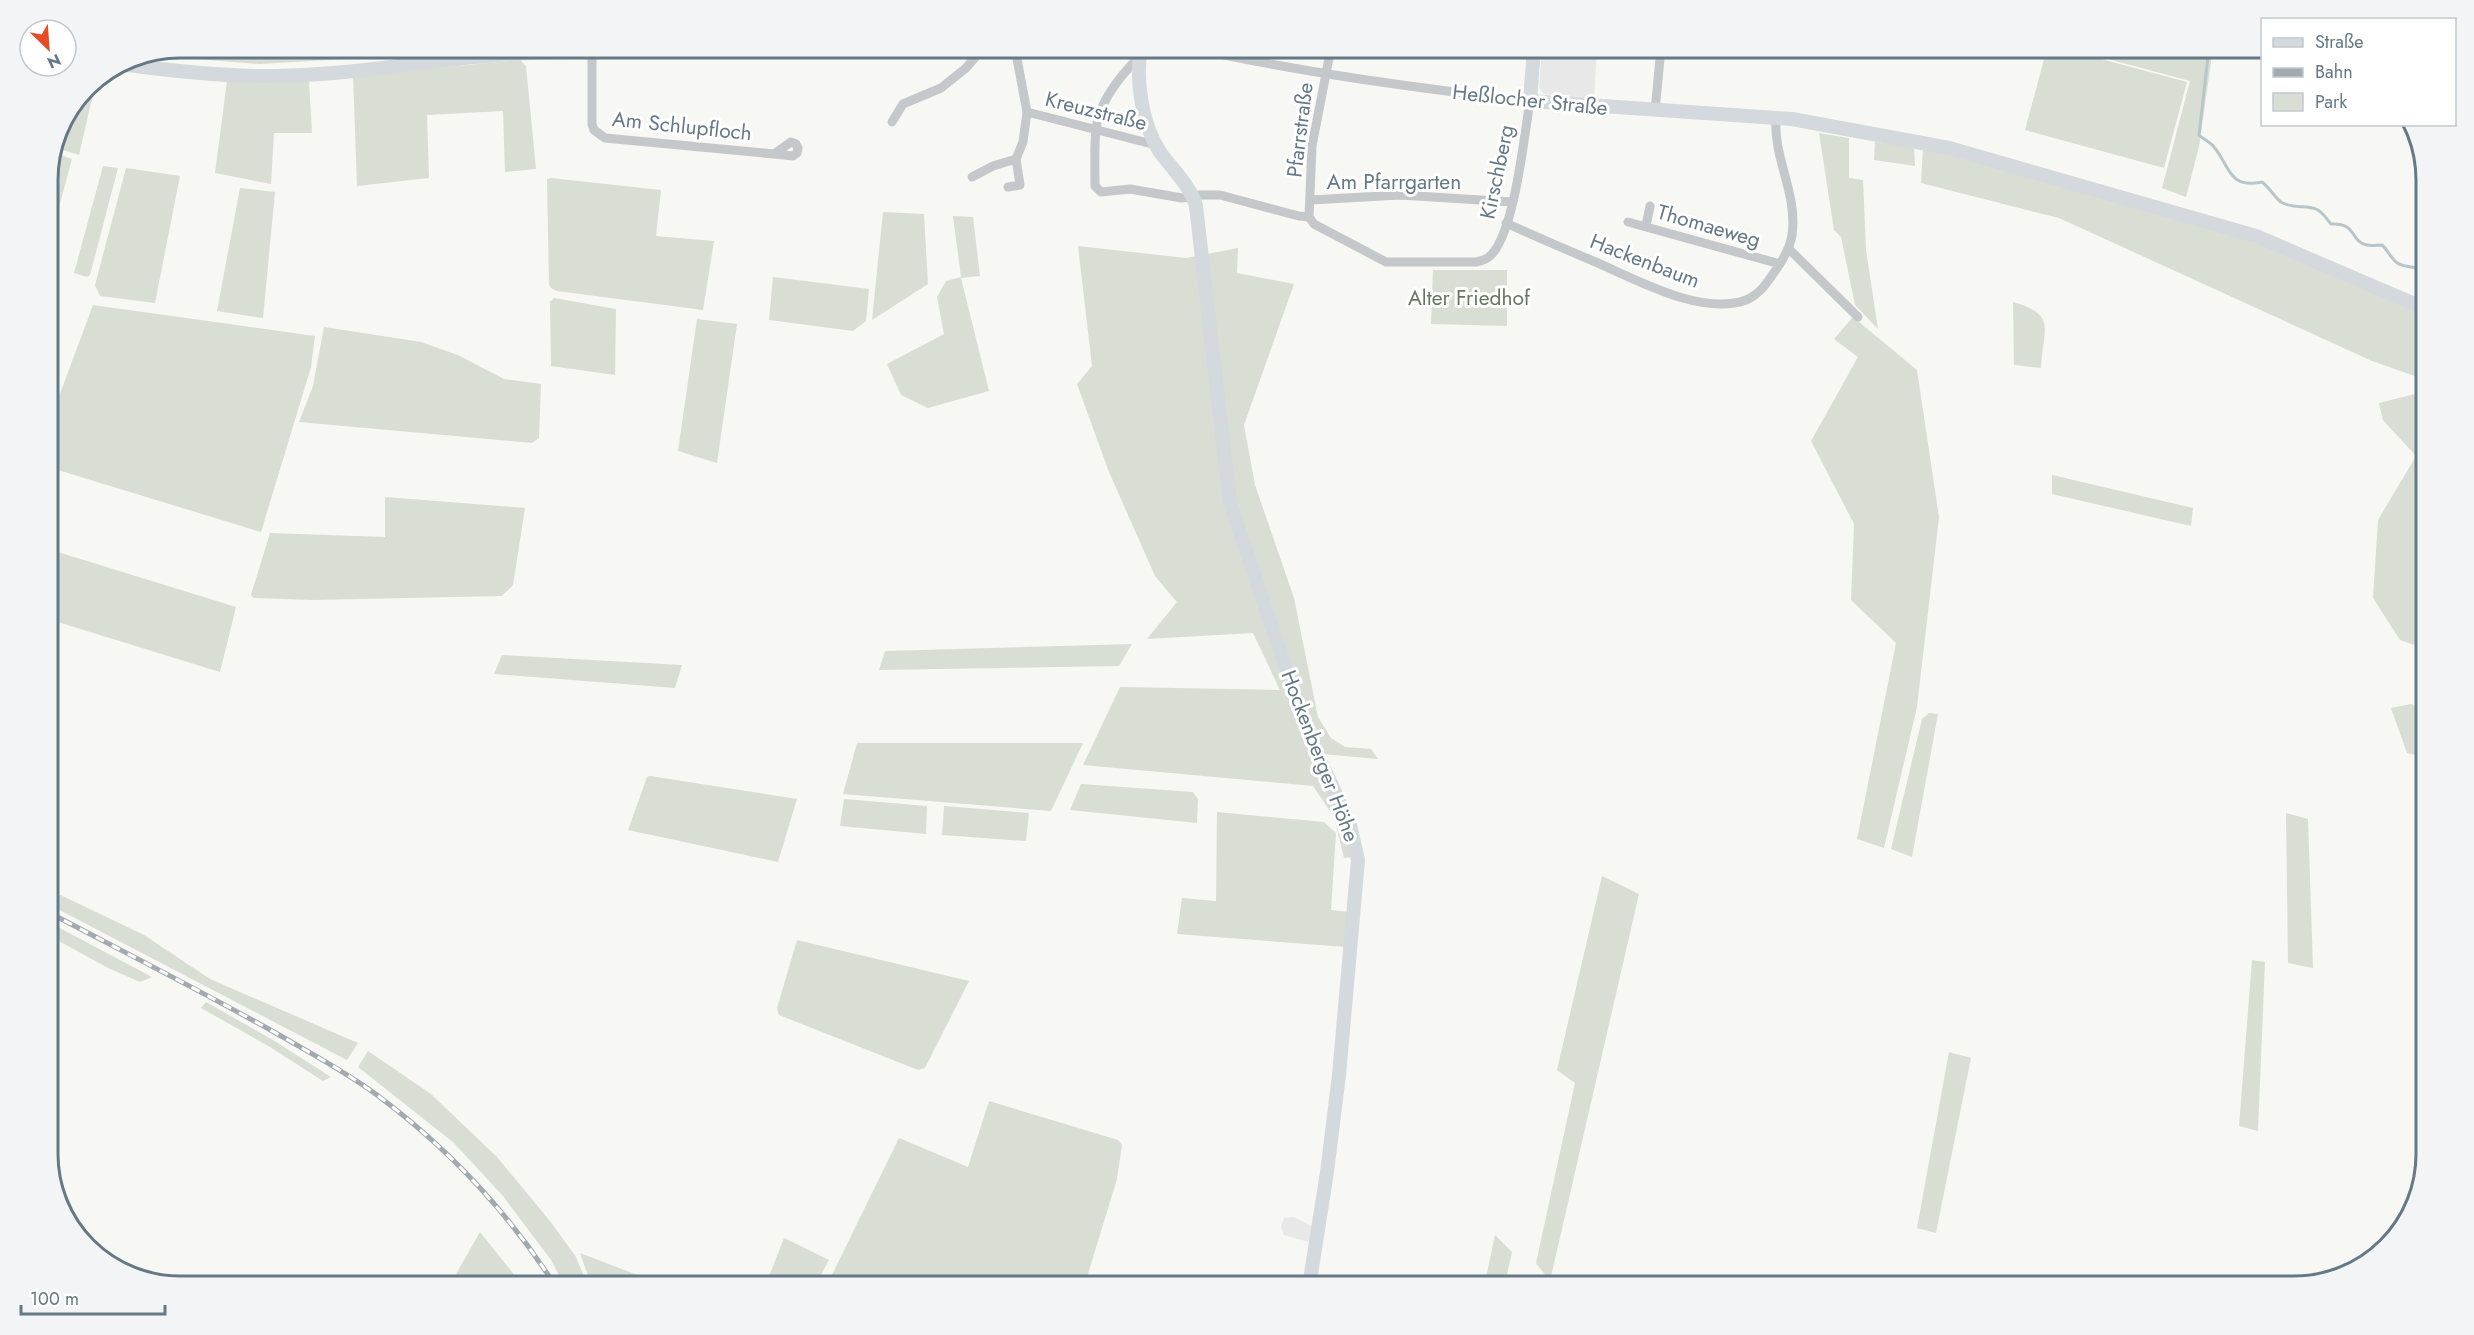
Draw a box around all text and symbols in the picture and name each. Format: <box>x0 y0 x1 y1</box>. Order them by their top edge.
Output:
north arrow <box>18 18 78 78</box>
legend <box>2261 18 2456 126</box>
text: Straße <box>2315 29 2363 55</box>
text: N <box>44 48 65 74</box>
text: Bahn <box>2315 59 2353 85</box>
street label: Heßlocher Straße <box>1451 77 1609 123</box>
street label: Pfarrstraße <box>1279 81 1321 179</box>
street label: Kreuzstraße <box>1042 84 1150 138</box>
text: Park <box>2315 89 2347 115</box>
street label: Am Schlupfloch <box>611 104 753 148</box>
street label: Kirschberg <box>1472 122 1522 222</box>
street label: Am Pfarrgarten <box>1327 167 1461 197</box>
street label: Thomaeweg <box>1654 197 1764 255</box>
street label: Hackenbaum <box>1586 226 1704 296</box>
park label: Alter Friedhof <box>1408 283 1531 313</box>
street label: Hockenberger Höhe <box>1273 666 1367 846</box>
scale bar <box>21 1278 165 1316</box>
text: 100 m <box>30 1286 79 1312</box>

